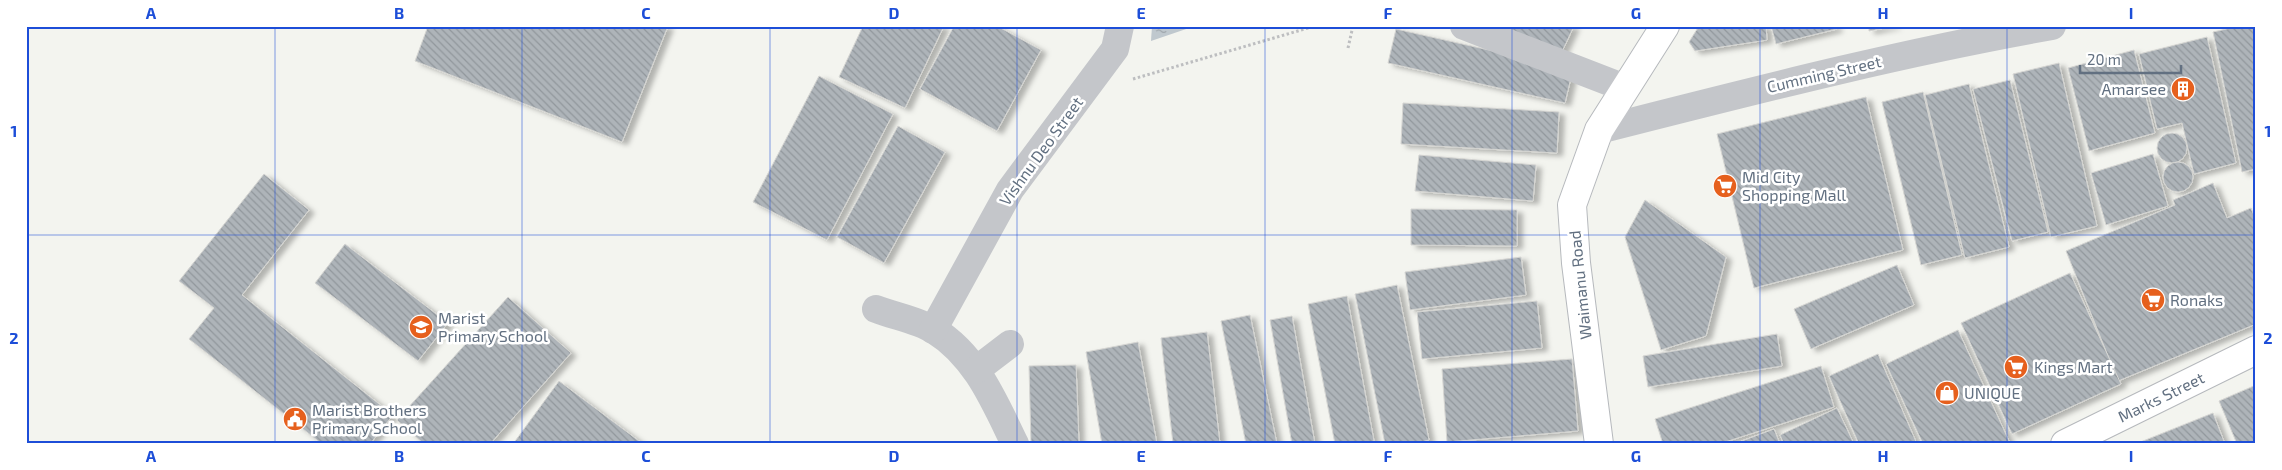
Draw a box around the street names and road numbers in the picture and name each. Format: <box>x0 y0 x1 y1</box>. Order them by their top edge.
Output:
street label: Cumming Street <box>1765 51 1883 96</box>
street label: Vishnu Deo Street <box>995 93 1086 209</box>
street label: Waimanu Road <box>1564 230 1595 340</box>
street label: Marks Street <box>2115 368 2207 426</box>

